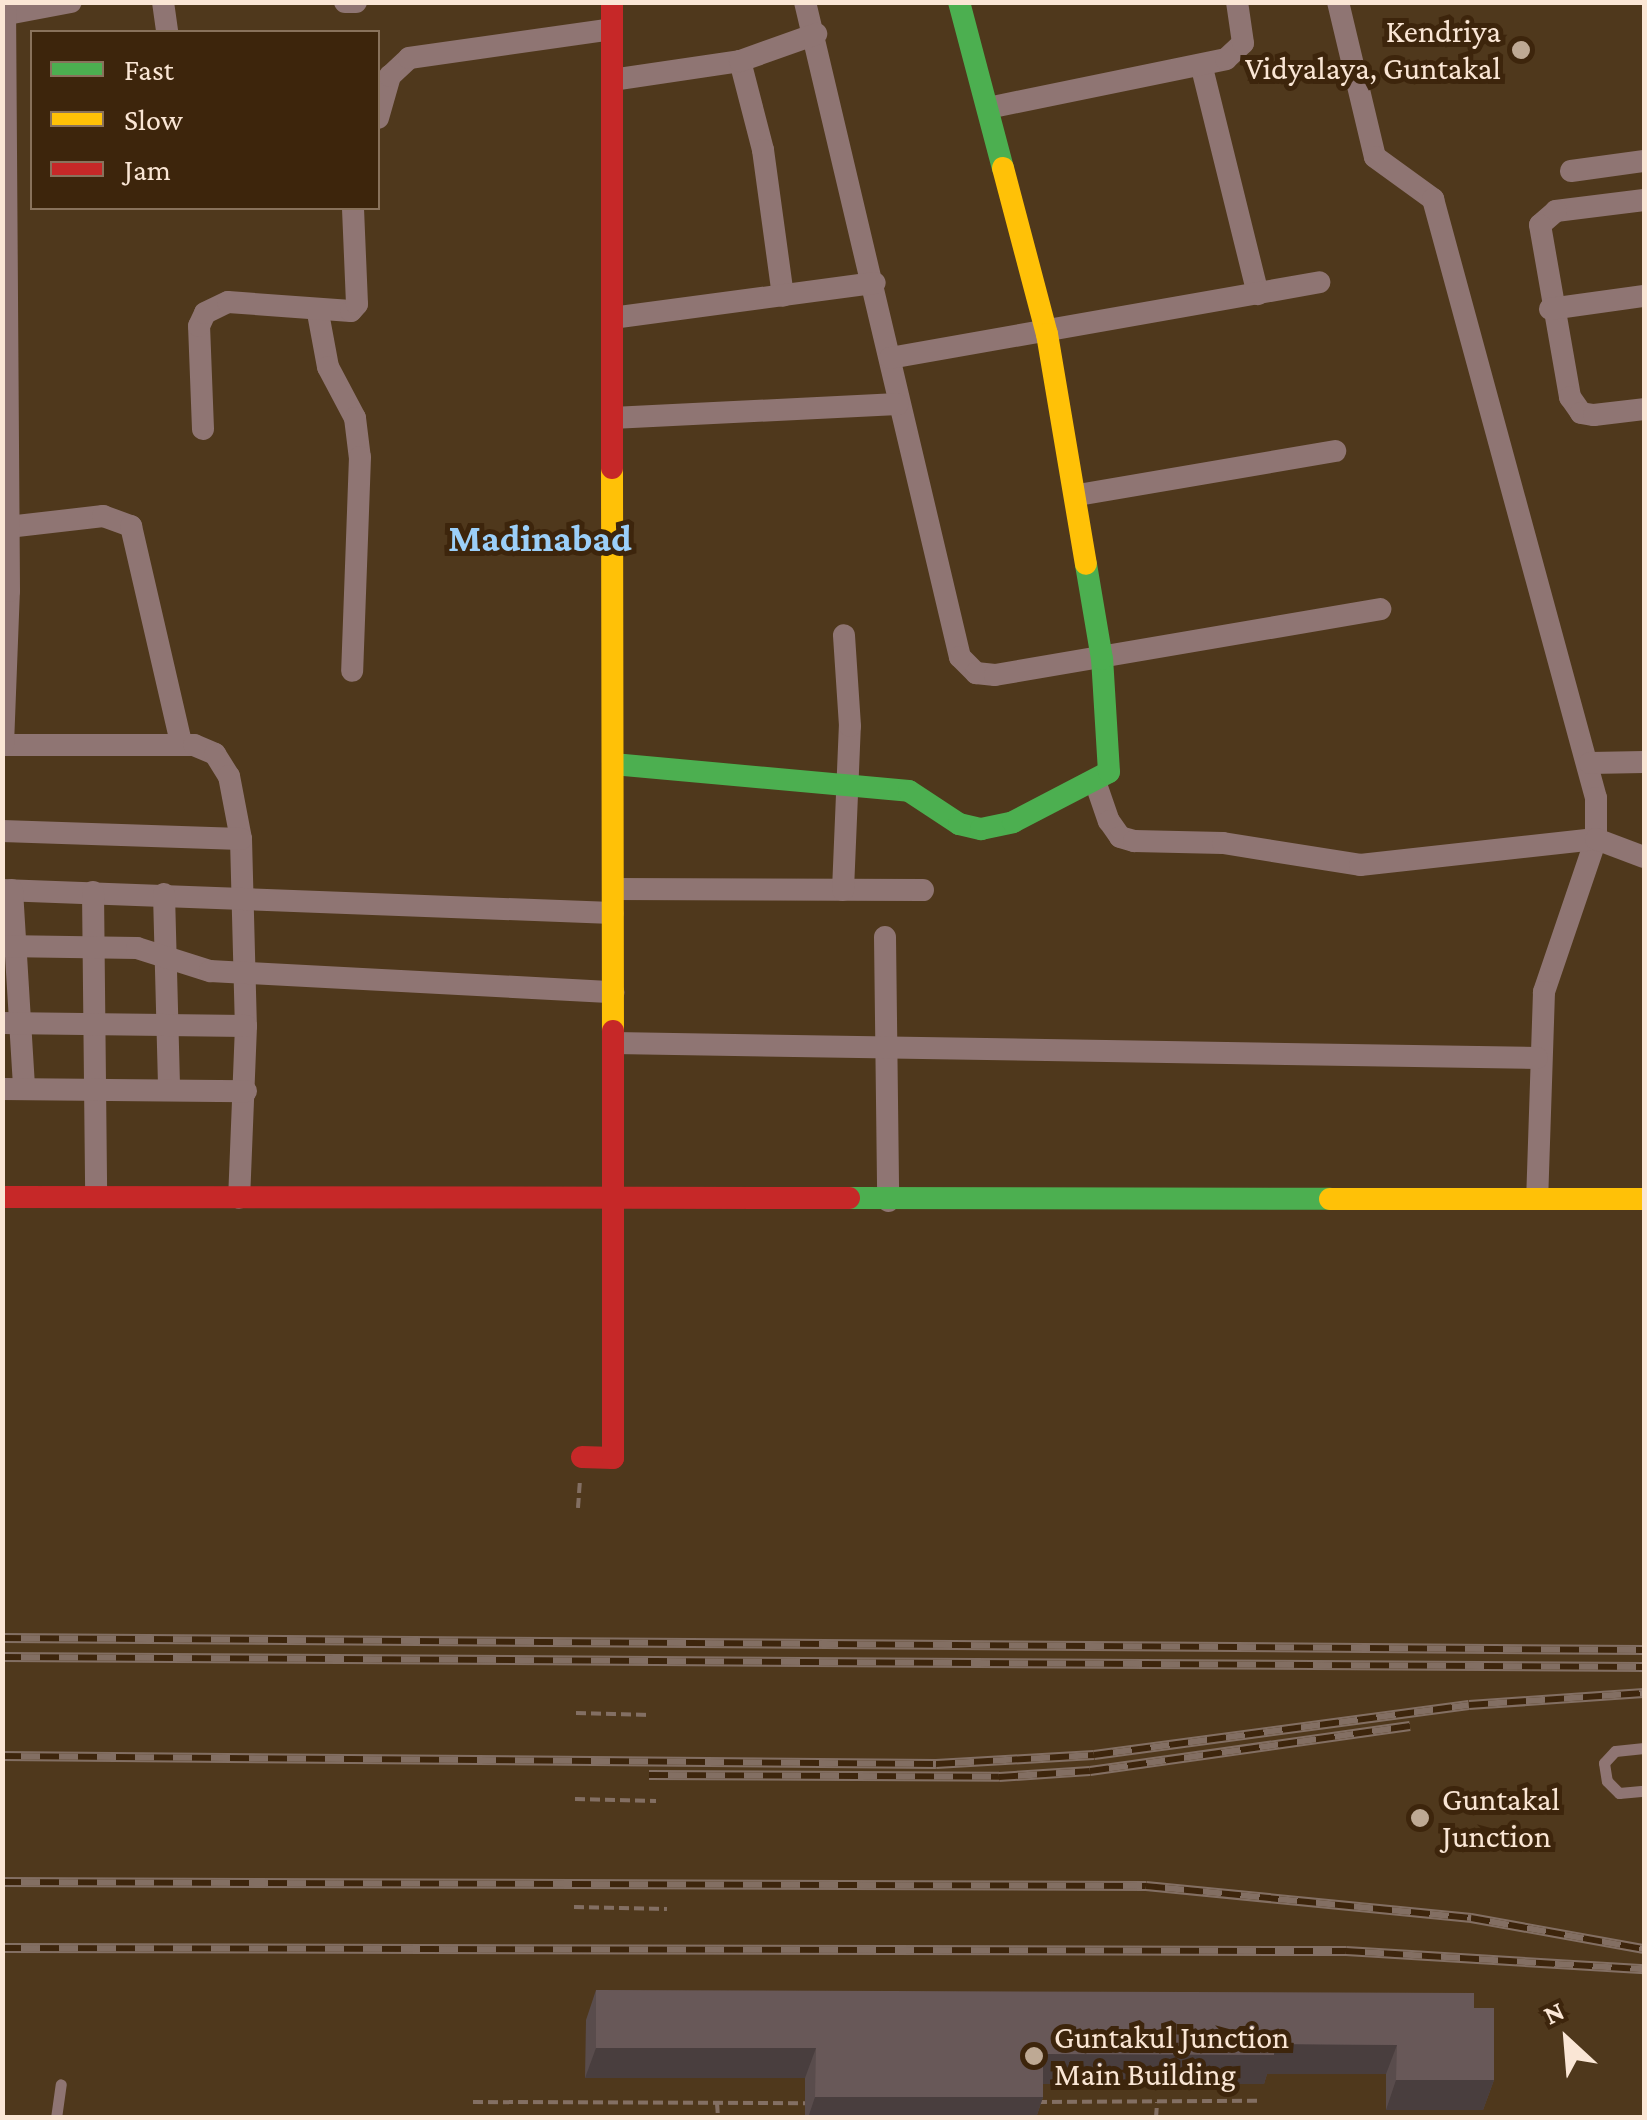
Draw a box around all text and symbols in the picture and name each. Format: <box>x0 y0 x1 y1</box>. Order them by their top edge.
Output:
place label: Kendriya Vidyalaya, Guntakal <box>1245 13 1501 88</box>
legend <box>30 30 380 210</box>
marker: Kendriya Vidyalaya, Guntakal <box>1510 39 1532 61</box>
text: Fast <box>124 53 174 86</box>
text: Slow <box>124 103 183 136</box>
text: Jam <box>124 153 171 186</box>
district label: Madinabad <box>448 516 632 562</box>
place label: Guntakal Junction <box>1442 1781 1560 1856</box>
marker: Guntakal Junction <box>1407 1805 1433 1831</box>
north arrow <box>1517 1990 1617 2090</box>
text: N <box>1538 1994 1569 2031</box>
place label: Guntakul Junction Main Building <box>1054 2019 1289 2094</box>
marker: Guntakul Junction Main Building <box>1023 2045 1045 2067</box>

